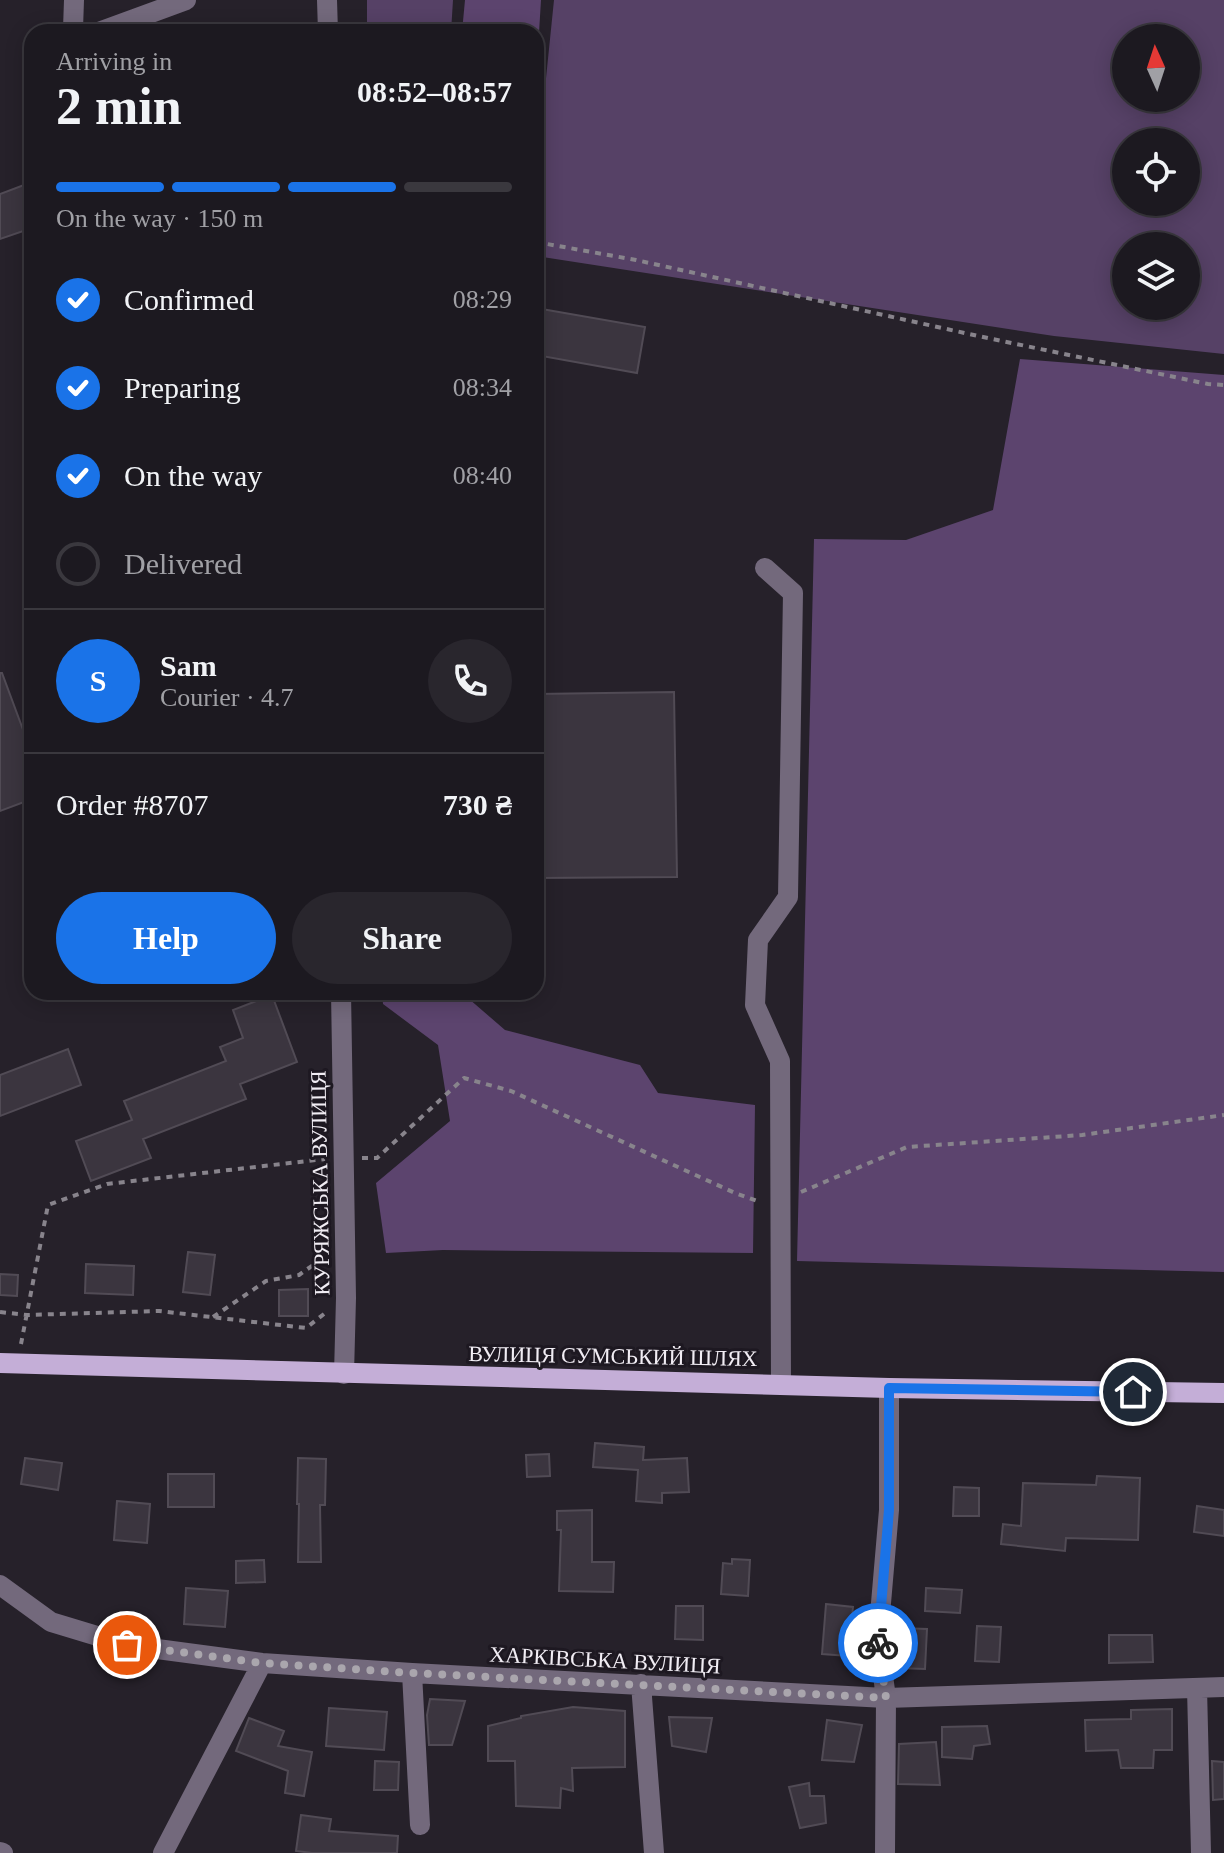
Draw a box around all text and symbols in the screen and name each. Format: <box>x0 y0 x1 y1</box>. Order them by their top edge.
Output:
north arrow <box>1112 24 1200 112</box>
map controls <box>1112 24 1200 320</box>
text: Arriving in <box>56 47 172 76</box>
text: 08:52–08:57 <box>357 75 512 108</box>
text: 2 min <box>56 78 182 135</box>
button: locate <box>1112 128 1200 216</box>
text: On the way · 150 m <box>56 204 263 233</box>
button: layers <box>1112 232 1200 320</box>
icon: check <box>56 278 100 322</box>
text: Confirmed <box>124 283 254 316</box>
text: 08:29 <box>453 285 512 314</box>
icon: check <box>56 366 100 410</box>
text: Preparing <box>124 371 241 404</box>
text: 08:34 <box>453 373 512 402</box>
icon: check <box>56 454 100 498</box>
text: On the way <box>124 459 262 492</box>
text: 08:40 <box>453 461 512 490</box>
text: Delivered <box>124 547 242 580</box>
button: phone <box>428 639 512 723</box>
text: Sam <box>160 649 217 682</box>
text: S <box>90 664 106 697</box>
text: Courier · 4.7 <box>160 683 294 712</box>
text: Order #8707 <box>56 788 208 821</box>
text: 730 ₴ <box>443 788 512 821</box>
button: Help <box>56 892 276 984</box>
button: Share <box>292 892 512 984</box>
street label: КУРЯЖСЬКА ВУЛИЦЯ <box>306 1070 334 1296</box>
street label: ВУЛИЦЯ СУМСЬКИЙ ШЛЯХ <box>468 1341 758 1371</box>
pin <box>1099 1358 1167 1426</box>
icon: home <box>1111 1370 1155 1414</box>
courier <box>838 1603 918 1683</box>
pin <box>93 1611 161 1679</box>
icon: bike <box>856 1621 900 1665</box>
icon: bag <box>105 1623 149 1667</box>
street label: ХАРКІВСЬКА ВУЛИЦЯ <box>489 1641 722 1679</box>

